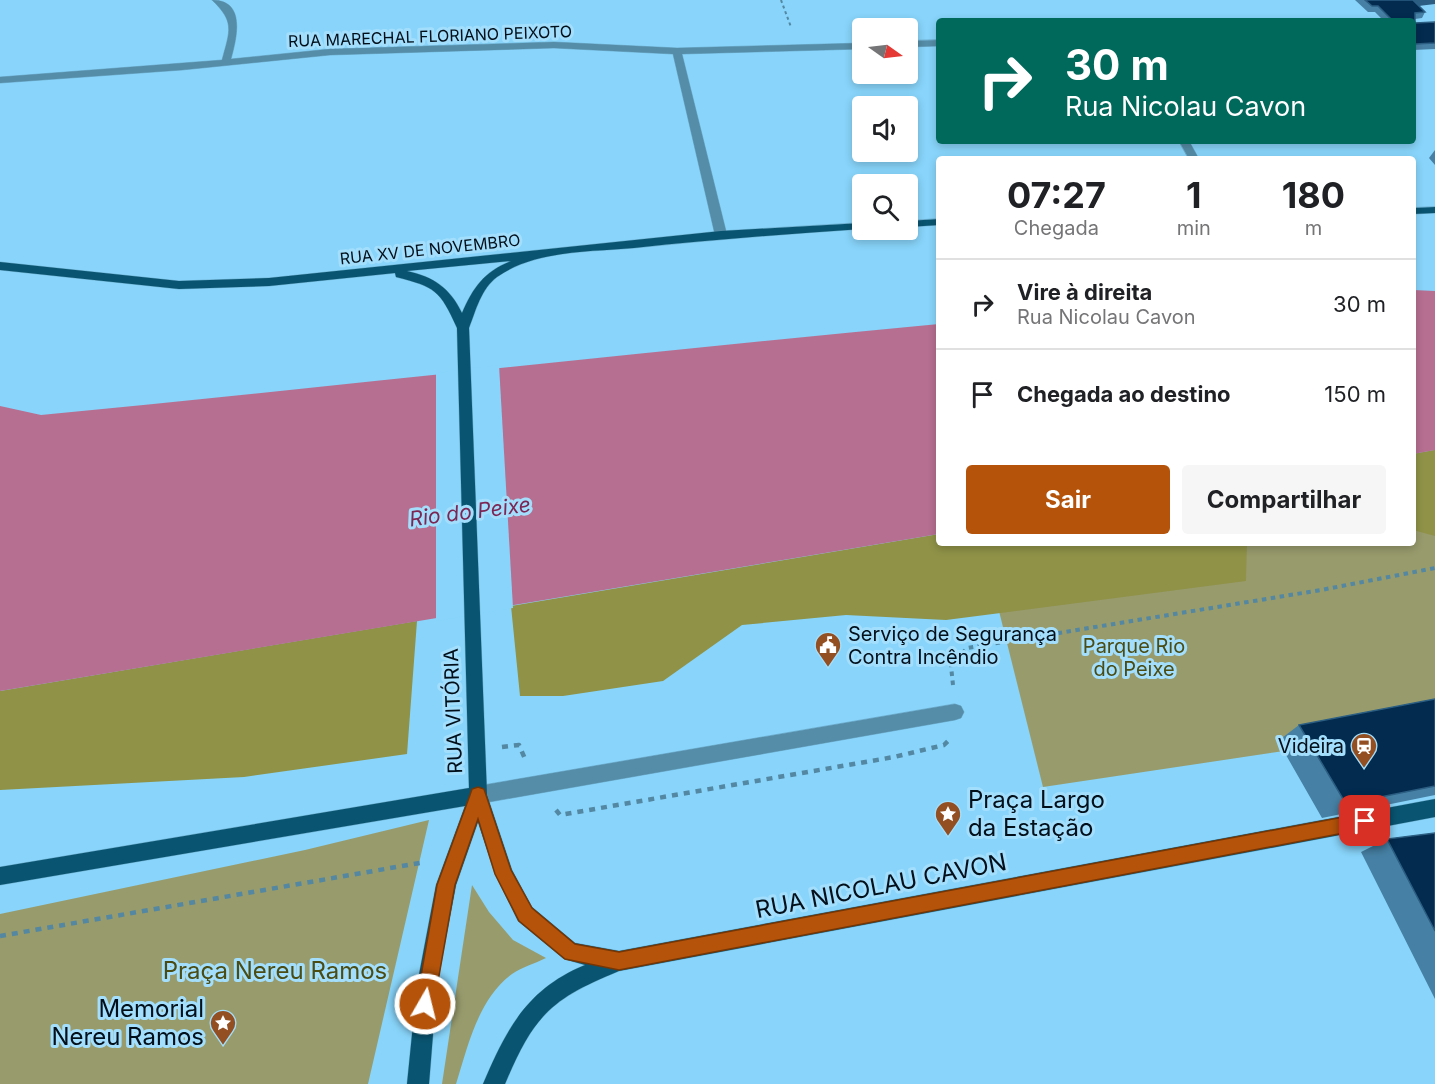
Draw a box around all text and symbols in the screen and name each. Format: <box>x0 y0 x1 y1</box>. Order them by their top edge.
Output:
north arrow <box>852 18 918 84</box>
map controls <box>852 18 918 240</box>
street label: RUA MARECHAL FLORIANO PEIXOTO <box>288 21 572 51</box>
text: 30 m <box>1065 39 1169 90</box>
icon: right <box>966 42 1044 120</box>
text: Rua Nicolau Cavon <box>1065 90 1306 123</box>
button: sound <box>852 96 918 162</box>
text: 07:27 <box>1007 173 1106 217</box>
text: 1 <box>1186 173 1202 217</box>
text: 180 <box>1282 173 1345 217</box>
button: search <box>852 174 918 240</box>
text: Chegada <box>1014 216 1099 240</box>
text: min <box>1177 216 1211 240</box>
text: m <box>1305 216 1322 240</box>
street label: RUA XV DE NOVEMBRO <box>339 230 521 268</box>
text: Vire à direita <box>1017 279 1152 305</box>
icon: right <box>966 288 999 321</box>
text: 30 m <box>1333 291 1386 317</box>
text: Rua Nicolau Cavon <box>1017 305 1196 329</box>
icon: arrive <box>966 378 999 411</box>
text: Chegada ao destino <box>1017 381 1231 407</box>
text: 150 m <box>1324 381 1386 407</box>
button: Sair <box>966 465 1170 534</box>
button: Compartilhar <box>1182 465 1386 534</box>
water label: Rio do Peixe <box>408 492 532 531</box>
place label: Serviço de Segurança Contra Incêndio <box>848 622 1057 669</box>
public building icon: Serviço de Segurança Contra Incêndio <box>813 630 843 668</box>
park label: Parque Rio do Peixe <box>1083 634 1185 681</box>
street label: RUA VITÓRIA <box>438 648 467 774</box>
station icon: Videira <box>1349 731 1379 769</box>
place label: Videira <box>1278 734 1344 758</box>
place label: Praça Largo da Estação <box>968 785 1105 842</box>
pin <box>1339 795 1390 846</box>
place icon: Praça Largo da Estação <box>933 799 963 837</box>
icon: arrive <box>1348 804 1381 837</box>
street label: RUA NICOLAU CAVON <box>753 847 1009 924</box>
park label: Praça Nereu Ramos <box>163 956 387 985</box>
position arrow <box>393 972 457 1036</box>
place label: Memorial Nereu Ramos <box>51 994 204 1051</box>
place icon: Memorial Nereu Ramos <box>208 1008 238 1046</box>

